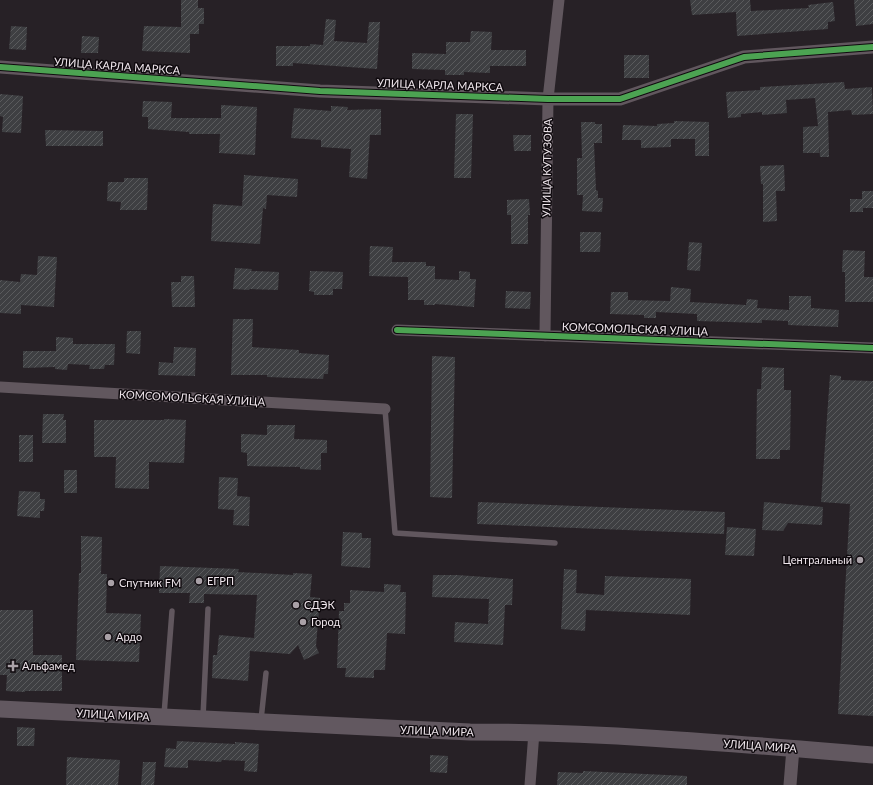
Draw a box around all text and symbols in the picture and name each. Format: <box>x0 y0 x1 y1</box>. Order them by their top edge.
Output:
street label: УЛИЦА КАРЛА МАРКСА <box>54 55 181 76</box>
street label: УЛИЦА КАРЛА МАРКСА <box>377 76 504 93</box>
street label: УЛИЦА КУТУЗОВА <box>539 118 554 217</box>
street label: КОМСОМОЛЬСКАЯ УЛИЦА <box>562 319 709 338</box>
street label: КОМСОМОЛЬСКАЯ УЛИЦА <box>119 387 266 408</box>
place label: Центральный <box>782 553 852 566</box>
marker: Центральный <box>855 555 865 565</box>
place label: ЕГРП <box>207 574 234 587</box>
place label: Спутник FM <box>119 576 181 589</box>
marker: ЕГРП <box>194 576 204 586</box>
marker: Спутник FM <box>106 578 116 588</box>
place label: СДЭК <box>304 598 335 611</box>
marker: СДЭК <box>291 600 301 610</box>
place label: Город <box>311 615 340 628</box>
marker: Город <box>298 617 308 627</box>
place label: Ардо <box>116 630 142 643</box>
marker: Ардо <box>103 632 113 642</box>
place label: Альфамед <box>22 659 75 672</box>
marker: Альфамед <box>7 660 19 672</box>
street label: УЛИЦА МИРА <box>76 706 151 723</box>
street label: УЛИЦА МИРА <box>400 723 475 738</box>
street label: УЛИЦА МИРА <box>723 736 798 755</box>

